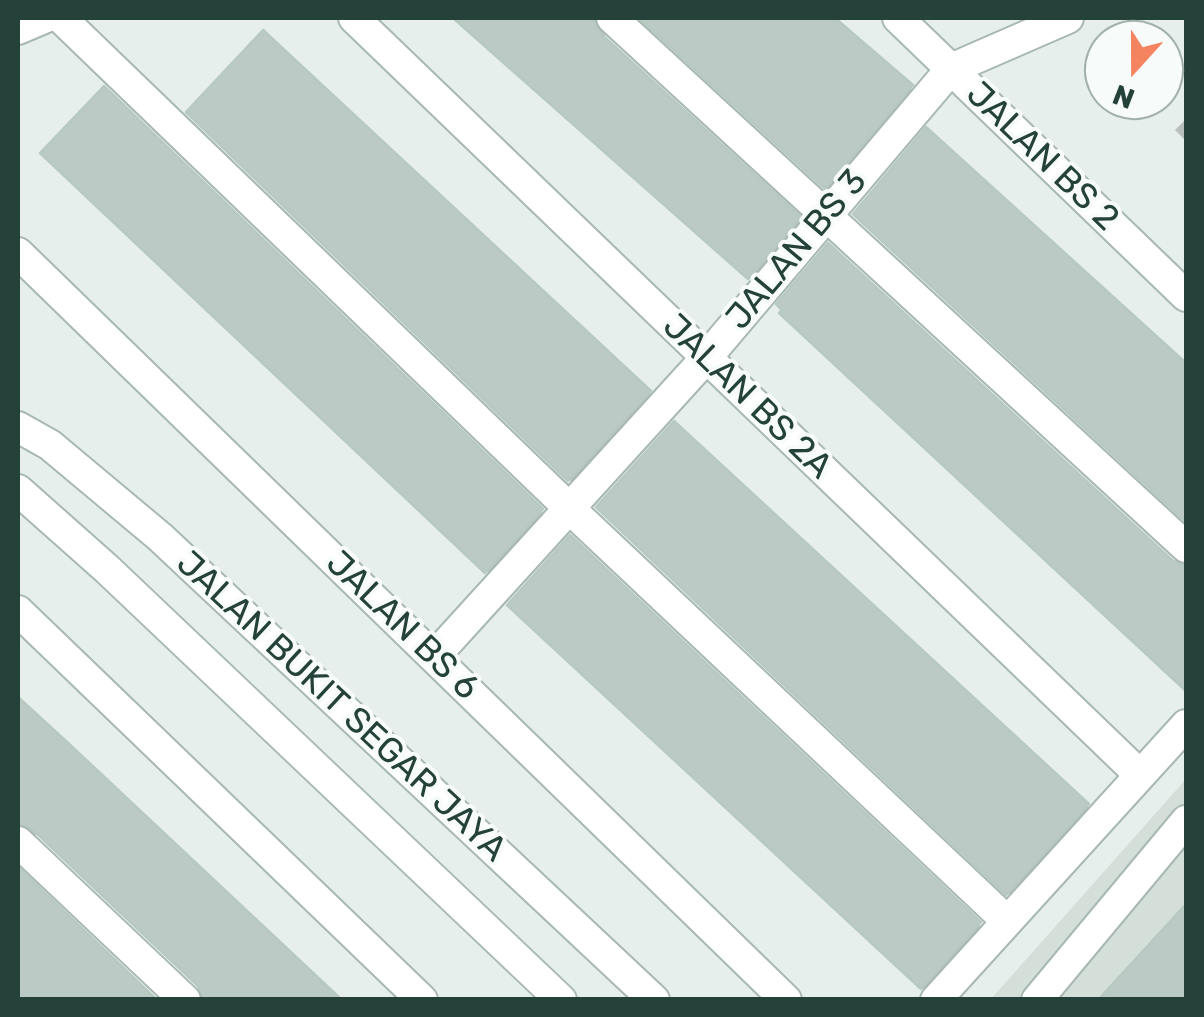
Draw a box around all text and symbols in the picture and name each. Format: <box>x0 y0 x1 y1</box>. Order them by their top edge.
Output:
north arrow <box>1084 20 1184 120</box>
street label: JALAN BS 2 <box>957 74 1127 240</box>
street label: JALAN BS 3 <box>718 161 876 339</box>
street label: JALAN BS 2A <box>654 306 840 488</box>
street label: JALAN BUKIT SEGAR JAYA <box>167 543 515 871</box>
street label: JALAN BS 6 <box>317 543 487 709</box>

